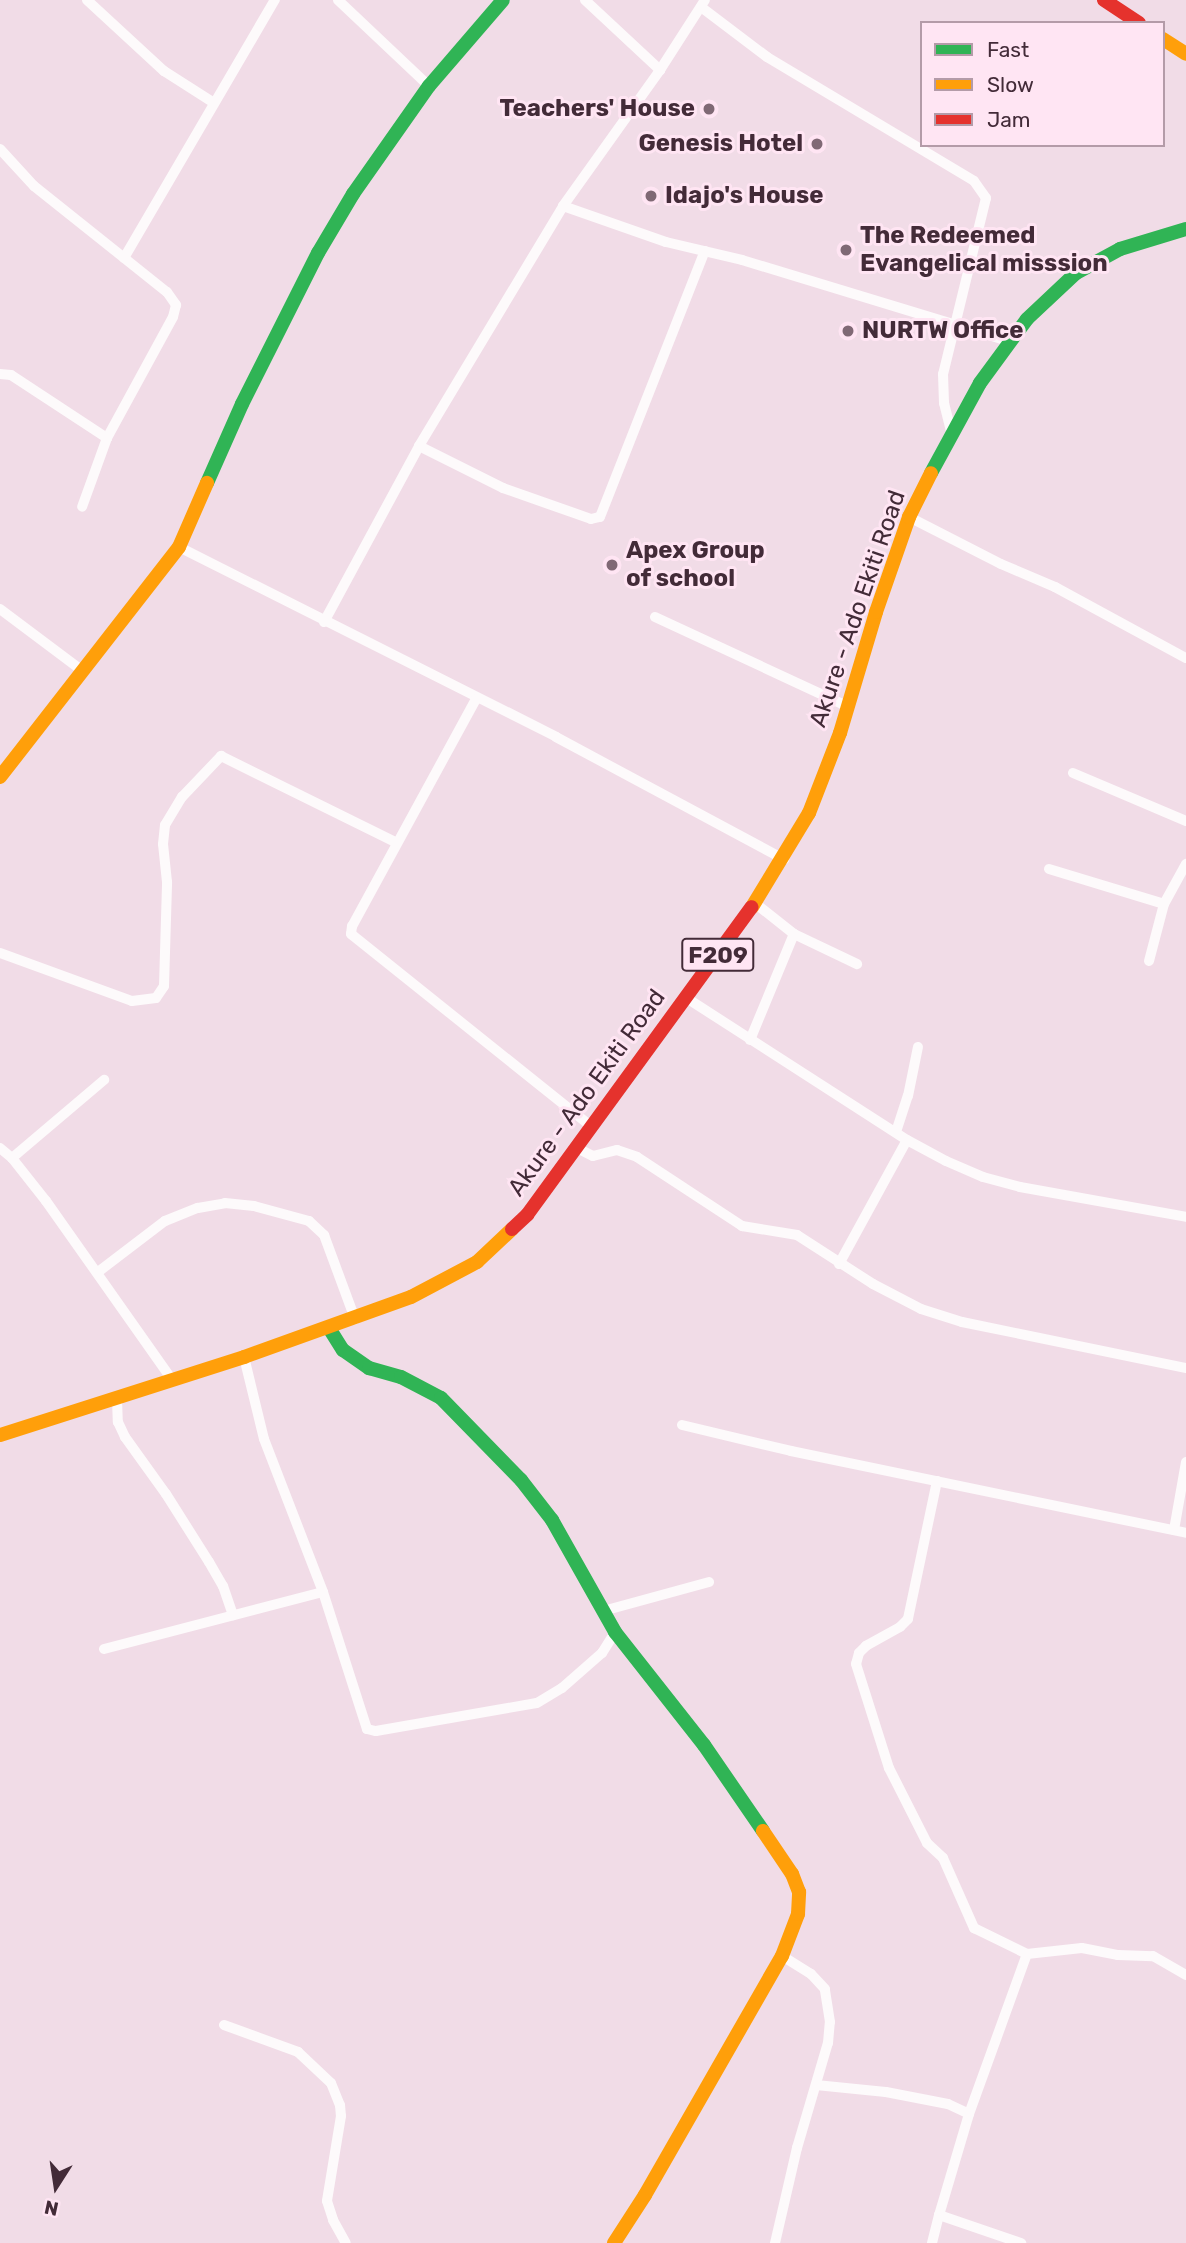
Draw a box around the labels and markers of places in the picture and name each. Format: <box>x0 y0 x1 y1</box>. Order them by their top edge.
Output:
place label: Teachers' House <box>499 95 695 123</box>
marker: Teachers' House <box>701 101 717 117</box>
place label: Genesis Hotel <box>638 130 803 158</box>
marker: Genesis Hotel <box>809 136 825 152</box>
place label: Idajo's House <box>665 182 823 210</box>
marker: Idajo's House <box>643 188 659 204</box>
place label: The Redeemed Evangelical misssion <box>860 222 1108 278</box>
marker: The Redeemed Evangelical misssion <box>838 242 854 258</box>
place label: NURTW Office <box>862 317 1024 345</box>
marker: NURTW Office <box>840 323 856 339</box>
place label: Apex Group of school <box>626 537 765 593</box>
marker: Apex Group of school <box>604 557 620 573</box>

